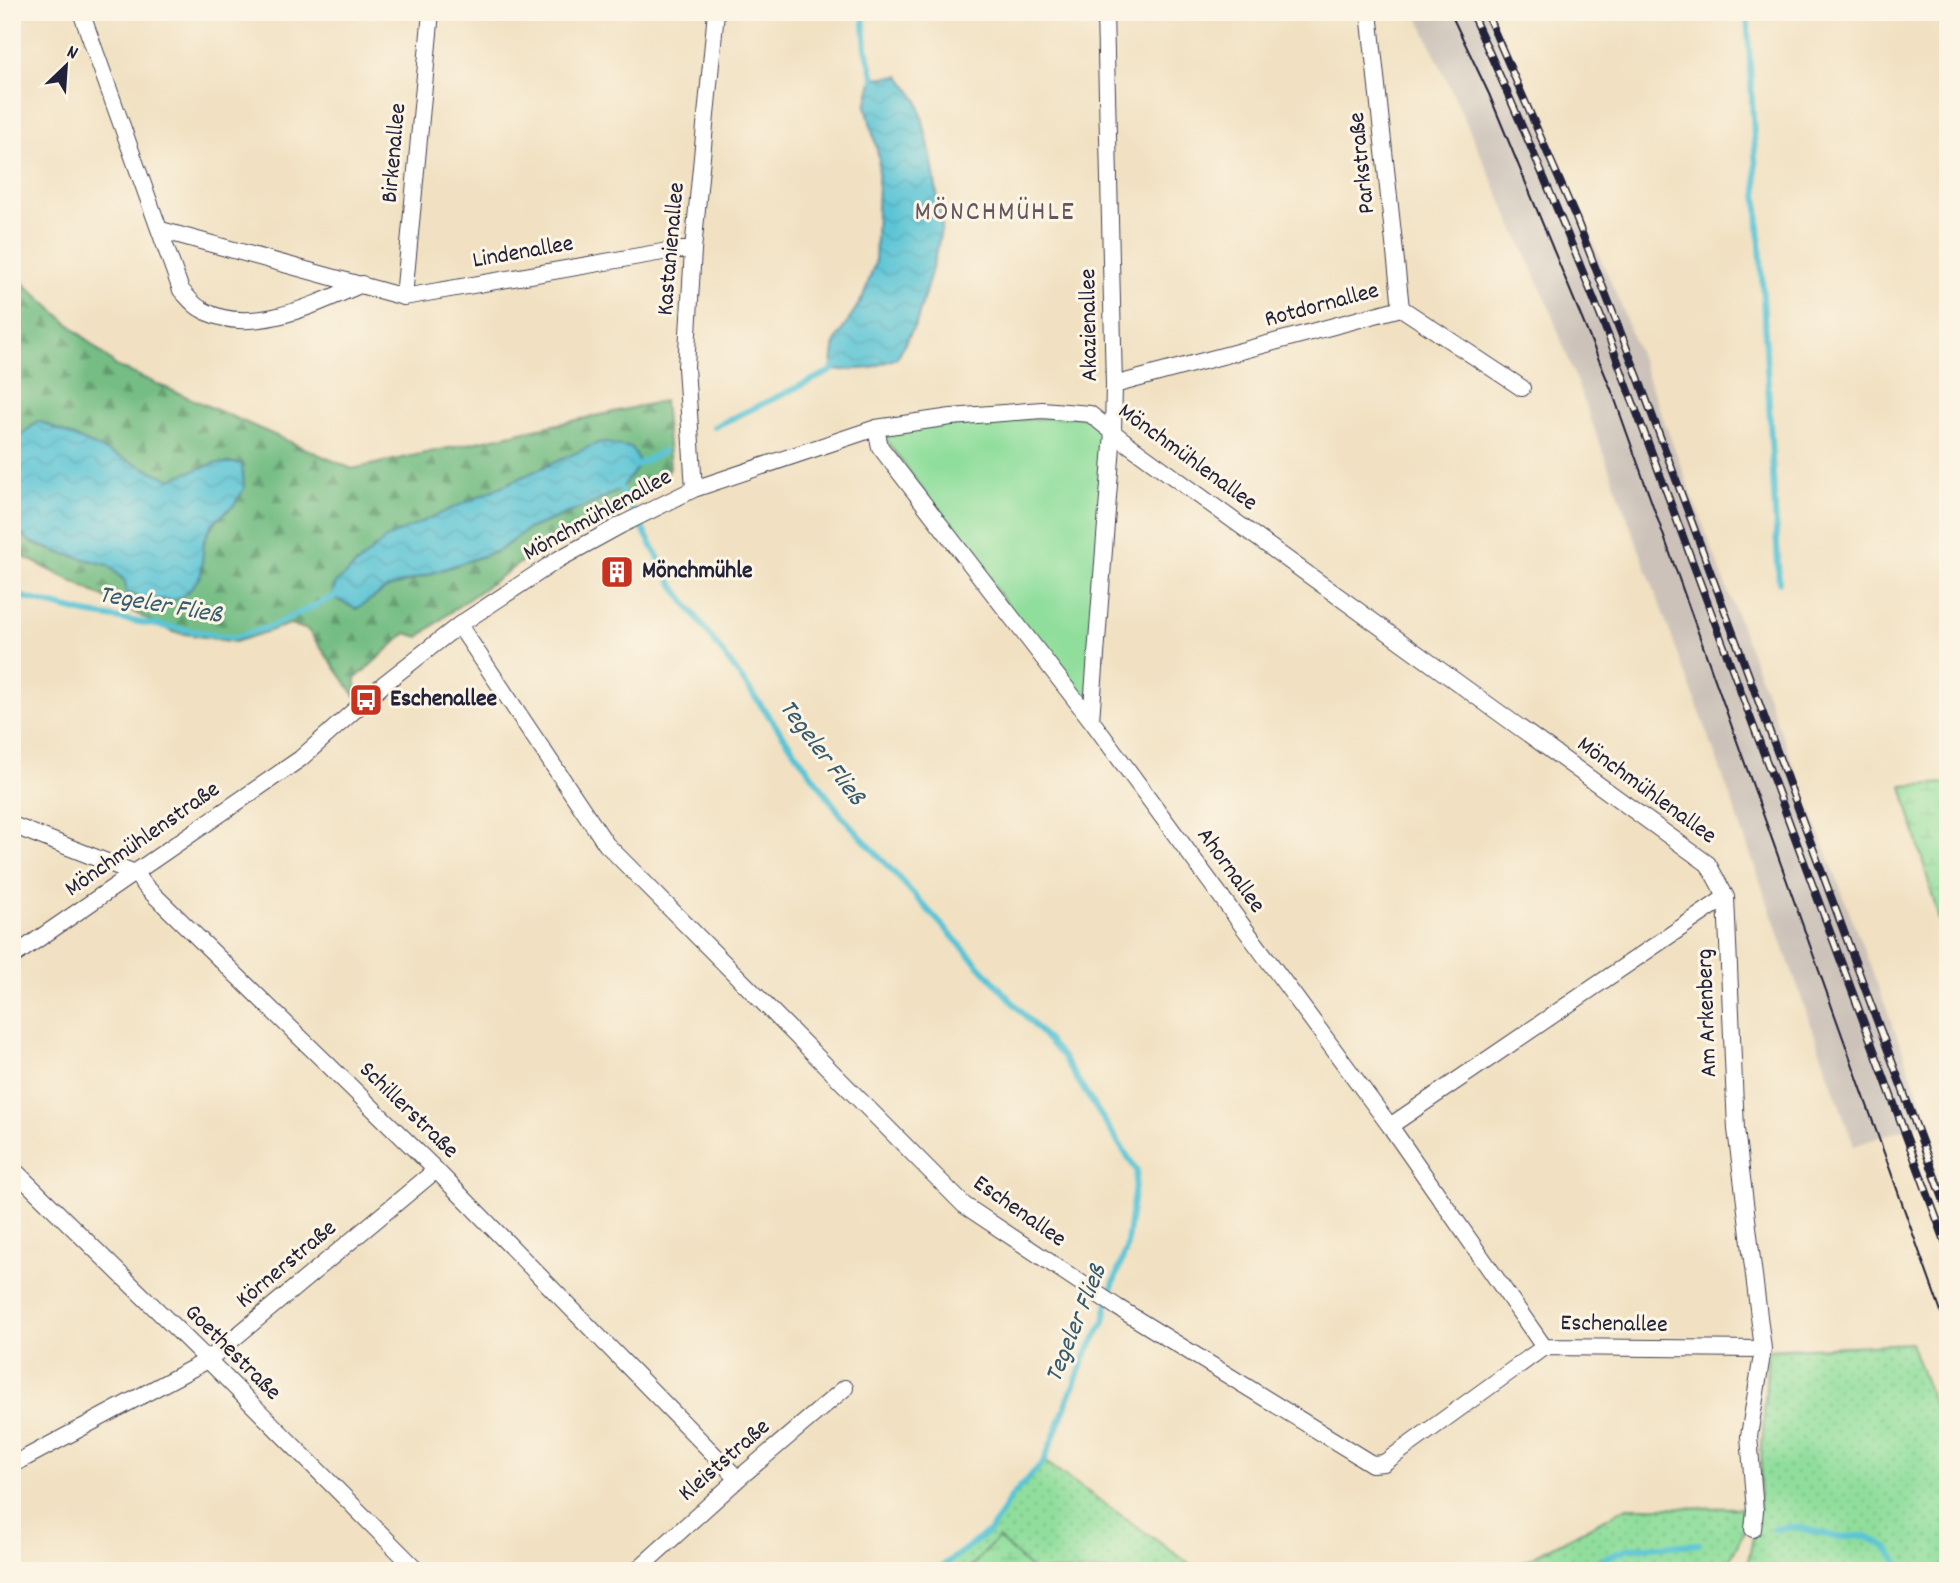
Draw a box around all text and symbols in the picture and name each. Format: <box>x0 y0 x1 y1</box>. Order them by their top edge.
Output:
north arrow <box>32 32 102 102</box>
text: N <box>62 40 82 68</box>
street label: Birkenallee <box>374 102 416 204</box>
street label: Parkstraße <box>1341 111 1385 215</box>
street label: Kastanienallee <box>649 181 695 317</box>
district label: MÖNCHMÜHLE <box>914 194 1076 234</box>
street label: Lindenallee <box>470 227 576 279</box>
street label: Akazienallee <box>1072 268 1108 382</box>
street label: Rotdornallee <box>1261 274 1383 338</box>
street label: Mönchmühlenallee <box>1110 396 1264 520</box>
street label: Mönchmühlenallee <box>517 461 679 571</box>
building icon: Mönchmühle <box>598 553 636 591</box>
place label: Mönchmühle <box>642 555 753 589</box>
water label: Tegeler Fließ <box>96 577 226 635</box>
bus stop icon: Eschenallee <box>347 681 385 719</box>
place label: Eschenallee <box>390 683 498 717</box>
water label: Tegeler Fließ <box>769 692 874 815</box>
street label: Mönchmühlenallee <box>1569 729 1723 853</box>
street label: Mönchmühlenstraße <box>58 774 228 906</box>
street label: Ahornallee <box>1187 821 1273 921</box>
street label: Am Arkenberg <box>1689 948 1727 1078</box>
street label: Schillerstraße <box>350 1054 466 1168</box>
street label: Eschenallee <box>965 1167 1073 1257</box>
street label: Körnerstraße <box>229 1213 345 1317</box>
water label: Tegeler Fließ <box>1037 1258 1118 1389</box>
street label: Goethestraße <box>176 1297 288 1409</box>
street label: Eschenallee <box>1560 1307 1668 1343</box>
street label: Kleiststraße <box>672 1411 778 1511</box>

